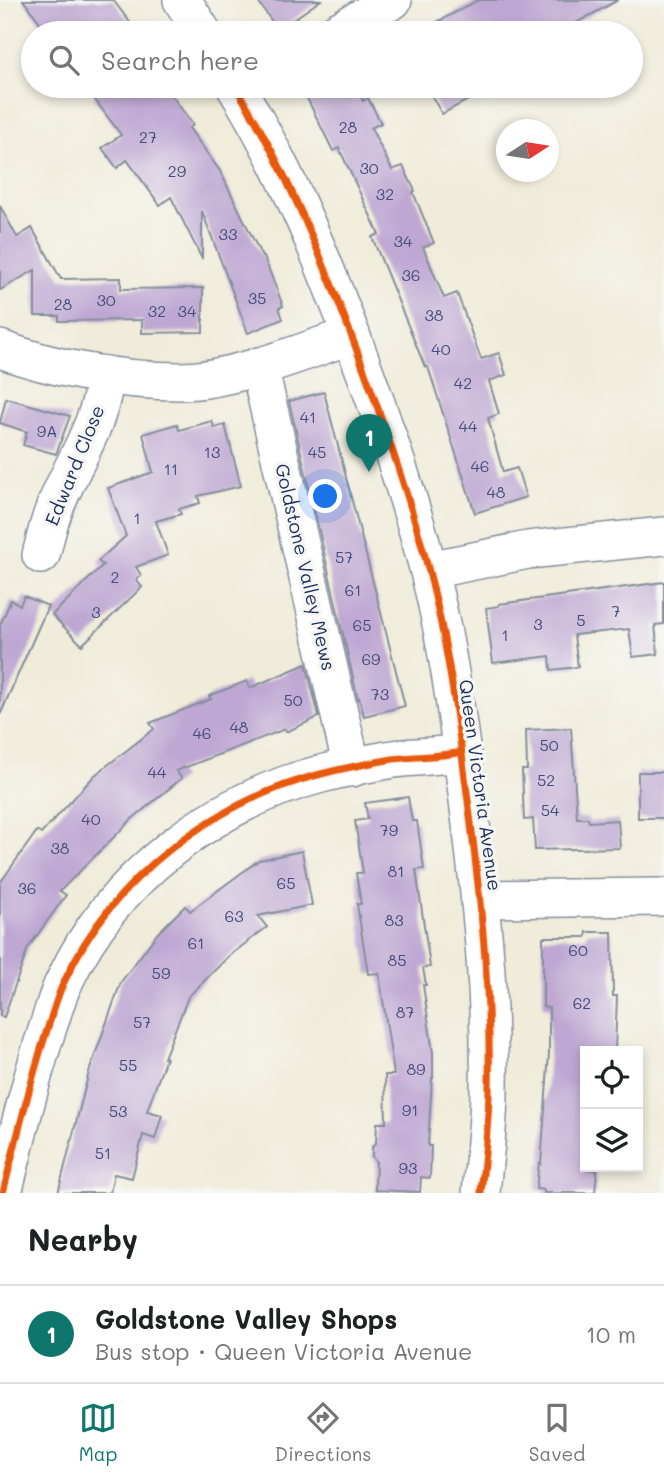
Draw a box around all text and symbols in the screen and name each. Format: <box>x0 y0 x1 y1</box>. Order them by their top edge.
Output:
search box <box>21 21 643 98</box>
icon: search <box>45 41 83 79</box>
text: Search here <box>101 43 259 77</box>
house number: 28 <box>339 116 358 137</box>
north arrow <box>496 119 559 182</box>
house number: 27 <box>139 126 157 147</box>
house number: 30 <box>359 157 379 178</box>
house number: 29 <box>168 160 186 181</box>
house number: 32 <box>376 183 394 204</box>
house number: 33 <box>219 223 237 244</box>
house number: 34 <box>394 230 413 251</box>
house number: 36 <box>401 264 421 285</box>
house number: 35 <box>248 287 266 308</box>
house number: 30 <box>96 289 116 310</box>
house number: 28 <box>54 293 73 314</box>
house number: 32 <box>148 300 166 321</box>
house number: 34 <box>178 300 197 321</box>
house number: 38 <box>424 304 444 325</box>
house number: 40 <box>431 338 451 359</box>
house number: 42 <box>454 372 472 393</box>
street label: Edward Close <box>38 401 110 529</box>
house number: 41 <box>300 406 316 427</box>
pin: 1 <box>346 414 392 472</box>
house number: 44 <box>459 415 478 436</box>
house number: 9A <box>37 420 57 441</box>
house number: 13 <box>204 441 220 462</box>
house number: 45 <box>308 441 326 462</box>
house number: 46 <box>470 455 490 476</box>
house number: 11 <box>164 458 178 479</box>
street label: Goldstone Valley Mews <box>270 461 342 673</box>
your location <box>308 479 342 513</box>
house number: 48 <box>486 481 506 502</box>
house number: 1 <box>133 507 141 528</box>
house number: 57 <box>335 546 353 567</box>
house number: 2 <box>111 566 119 587</box>
house number: 61 <box>345 579 361 600</box>
house number: 7 <box>612 600 621 621</box>
house number: 3 <box>91 601 101 622</box>
house number: 5 <box>576 609 586 630</box>
house number: 3 <box>533 613 543 634</box>
house number: 65 <box>353 614 372 635</box>
house number: 1 <box>501 624 509 645</box>
house number: 69 <box>361 648 381 669</box>
street label: Queen Victoria Avenue <box>454 678 508 892</box>
house number: 73 <box>371 683 389 704</box>
house number: 50 <box>283 689 303 710</box>
house number: 48 <box>229 716 249 737</box>
house number: 46 <box>192 722 212 743</box>
house number: 50 <box>539 734 559 755</box>
house number: 44 <box>148 761 167 782</box>
house number: 52 <box>537 769 555 790</box>
house number: 54 <box>541 799 560 820</box>
house number: 40 <box>81 808 101 829</box>
house number: 79 <box>380 819 398 840</box>
house number: 38 <box>50 837 70 858</box>
house number: 81 <box>388 860 404 881</box>
house number: 65 <box>277 872 296 893</box>
house number: 36 <box>17 877 37 898</box>
house number: 63 <box>224 905 244 926</box>
house number: 83 <box>384 909 404 930</box>
house number: 61 <box>188 932 204 953</box>
house number: 60 <box>568 939 588 960</box>
house number: 85 <box>387 949 407 970</box>
house number: 59 <box>152 962 170 983</box>
house number: 62 <box>573 992 591 1013</box>
house number: 87 <box>396 1001 414 1022</box>
house number: 57 <box>133 1011 151 1032</box>
map controls <box>580 1046 643 1172</box>
button: locate <box>580 1046 643 1109</box>
house number: 55 <box>119 1054 137 1075</box>
house number: 89 <box>406 1058 426 1079</box>
house number: 91 <box>402 1099 418 1120</box>
house number: 53 <box>109 1100 127 1121</box>
button: layers <box>580 1109 643 1172</box>
house number: 51 <box>95 1142 111 1163</box>
house number: 93 <box>399 1157 417 1178</box>
text: Nearby <box>28 1219 138 1259</box>
text: Goldstone Valley Shops <box>95 1302 397 1336</box>
text: 1 <box>46 1319 56 1349</box>
text: 10 m <box>586 1319 636 1349</box>
text: Bus stop · Queen Victoria Avenue <box>95 1336 472 1366</box>
tab: Map <box>79 1399 117 1466</box>
tab: Directions <box>275 1399 371 1466</box>
tab: Saved <box>529 1399 585 1466</box>

